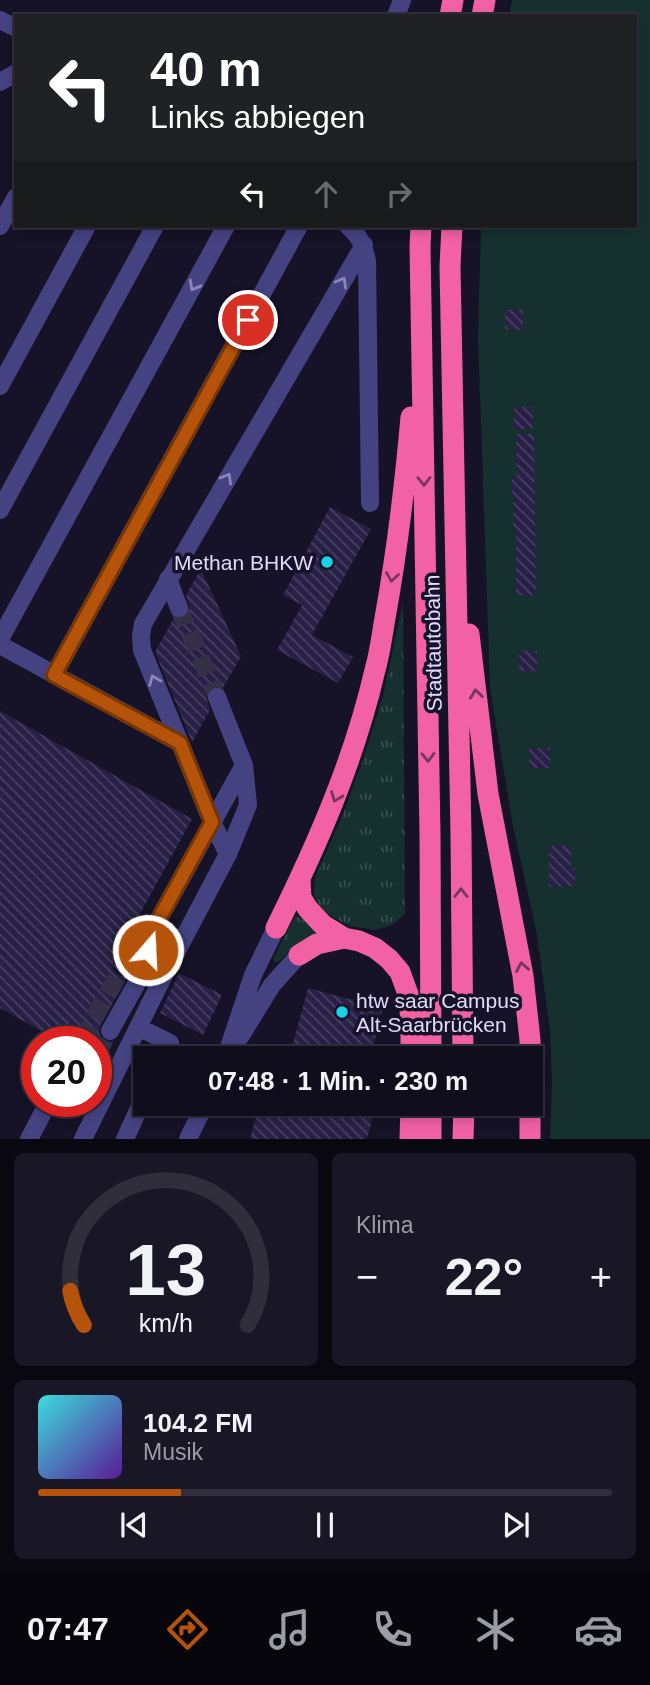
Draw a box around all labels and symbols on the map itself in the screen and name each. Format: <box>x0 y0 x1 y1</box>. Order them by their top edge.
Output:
one-way arrow <box>334 276 347 289</box>
one-way arrow <box>188 278 202 291</box>
pin <box>218 290 278 350</box>
one-way arrow <box>219 472 232 485</box>
one-way arrow <box>416 475 431 486</box>
place label: Methan BHKW <box>174 551 313 574</box>
marker: Methan BHKW <box>319 554 335 570</box>
one-way arrow <box>385 571 400 583</box>
street label: Stadtautobahn <box>420 574 446 712</box>
one-way arrow <box>148 675 162 687</box>
one-way arrow <box>469 688 484 700</box>
one-way arrow <box>420 752 436 763</box>
one-way arrow <box>330 790 344 802</box>
one-way arrow <box>453 887 469 897</box>
position arrow <box>111 913 185 987</box>
one-way arrow <box>515 961 530 973</box>
place label: htw saar Campus Alt-Saarbrücken <box>356 989 519 1036</box>
marker: htw saar Campus Alt-Saarbrücken <box>334 1004 350 1020</box>
speed limit sign: 20 <box>21 1026 112 1117</box>

